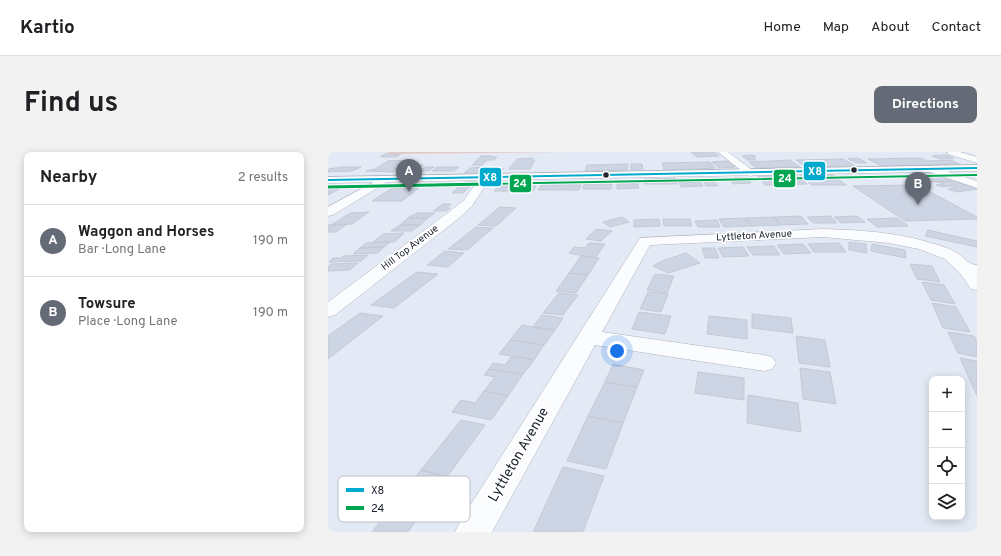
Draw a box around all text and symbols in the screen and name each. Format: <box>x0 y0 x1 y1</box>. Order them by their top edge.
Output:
text: Kartio <box>20 16 75 40</box>
text: Home <box>764 19 801 36</box>
text: Map <box>823 19 849 36</box>
text: About <box>871 19 910 36</box>
text: Contact <box>932 19 981 36</box>
text: Find us <box>24 86 118 122</box>
button: Directions <box>874 86 977 123</box>
pin: A <box>396 159 422 192</box>
line badge: X8 <box>803 161 826 181</box>
text: X8 <box>808 165 822 179</box>
unlabelled marker <box>849 165 859 175</box>
text: Nearby <box>40 167 97 189</box>
line badge: X8 <box>479 167 502 187</box>
line badge: 24 <box>773 169 796 188</box>
text: 2 results <box>238 170 288 186</box>
unlabelled marker <box>601 170 611 180</box>
text: X8 <box>483 171 497 185</box>
text: 24 <box>778 172 792 186</box>
pin: B <box>905 172 931 205</box>
line badge: 24 <box>509 174 532 193</box>
text: 24 <box>513 177 527 191</box>
street label: Hill Top Avenue <box>379 222 441 274</box>
text: Waggon and Horses <box>78 223 214 242</box>
street label: Lyttleton Avenue <box>716 228 792 244</box>
text: A <box>48 233 58 249</box>
text: 190 m <box>253 233 288 249</box>
text: Bar · Long Lane <box>78 242 166 258</box>
text: Towsure <box>78 295 136 314</box>
text: B <box>49 305 57 321</box>
text: 190 m <box>253 305 288 321</box>
text: Place · Long Lane <box>78 314 177 330</box>
your location <box>607 341 627 361</box>
map controls <box>929 376 965 520</box>
button: + <box>929 376 965 412</box>
street label: Lyttleton Avenue <box>485 405 553 505</box>
button: − <box>929 412 965 448</box>
button: locate <box>929 448 965 484</box>
legend <box>338 476 470 522</box>
text: X8 <box>371 484 384 498</box>
button: layers <box>929 484 965 520</box>
text: 24 <box>371 502 385 516</box>

